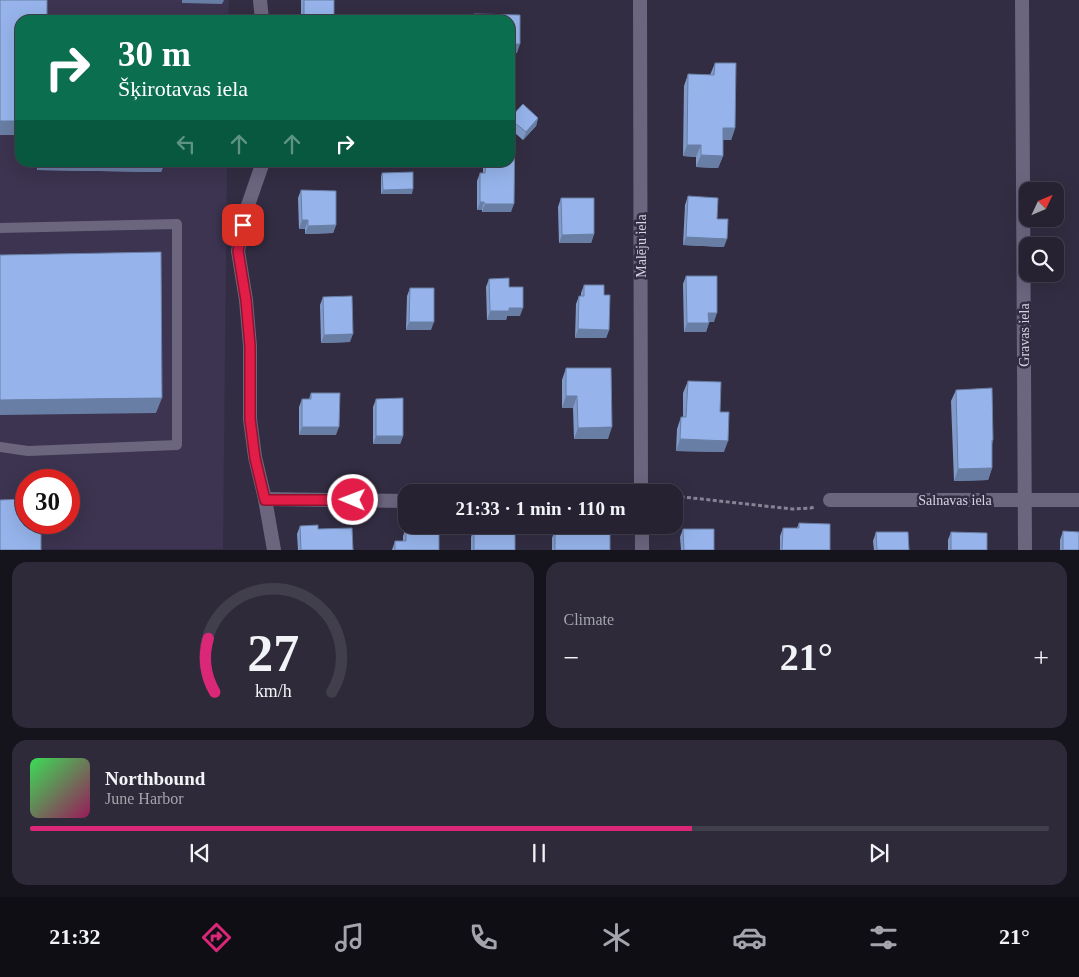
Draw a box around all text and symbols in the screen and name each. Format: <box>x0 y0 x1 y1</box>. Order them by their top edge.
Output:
icon: right <box>35 35 100 100</box>
text: 30 m <box>118 35 191 74</box>
text: Šķirotavas iela <box>118 76 248 101</box>
icon: left <box>172 130 200 158</box>
icon: ahead <box>225 130 253 158</box>
icon: ahead <box>278 130 306 158</box>
icon: right <box>331 130 359 158</box>
north arrow <box>1019 182 1064 228</box>
map controls <box>1019 182 1064 282</box>
pin <box>222 204 264 246</box>
icon: arrive <box>229 211 257 239</box>
street label: Malēju iela <box>634 214 649 278</box>
button: search <box>1019 237 1064 282</box>
street label: Gravas iela <box>1017 303 1032 367</box>
speed limit sign: 30 <box>15 469 80 534</box>
position arrow <box>326 473 378 525</box>
street label: Salnavas iela <box>918 493 993 508</box>
text: 21:33 · 1 min · 110 m <box>456 498 625 519</box>
text: Climate <box>564 611 614 628</box>
text: 27 <box>247 625 299 682</box>
text: 21° <box>780 636 833 678</box>
text: − <box>564 642 579 673</box>
text: + <box>1033 642 1049 673</box>
text: km/h <box>254 681 291 701</box>
text: Northbound <box>105 768 205 789</box>
text: June Harbor <box>105 790 184 807</box>
icon: previous <box>186 839 214 867</box>
icon: pause <box>525 839 553 867</box>
icon: next <box>865 839 893 867</box>
icon: directions <box>199 920 234 955</box>
icon: music <box>332 920 367 955</box>
icon: phone <box>466 920 501 955</box>
icon: climate <box>599 920 634 955</box>
icon: car <box>732 920 767 955</box>
icon: filters <box>866 920 901 955</box>
text: 21:32 <box>49 924 101 949</box>
text: 21° <box>999 924 1030 949</box>

